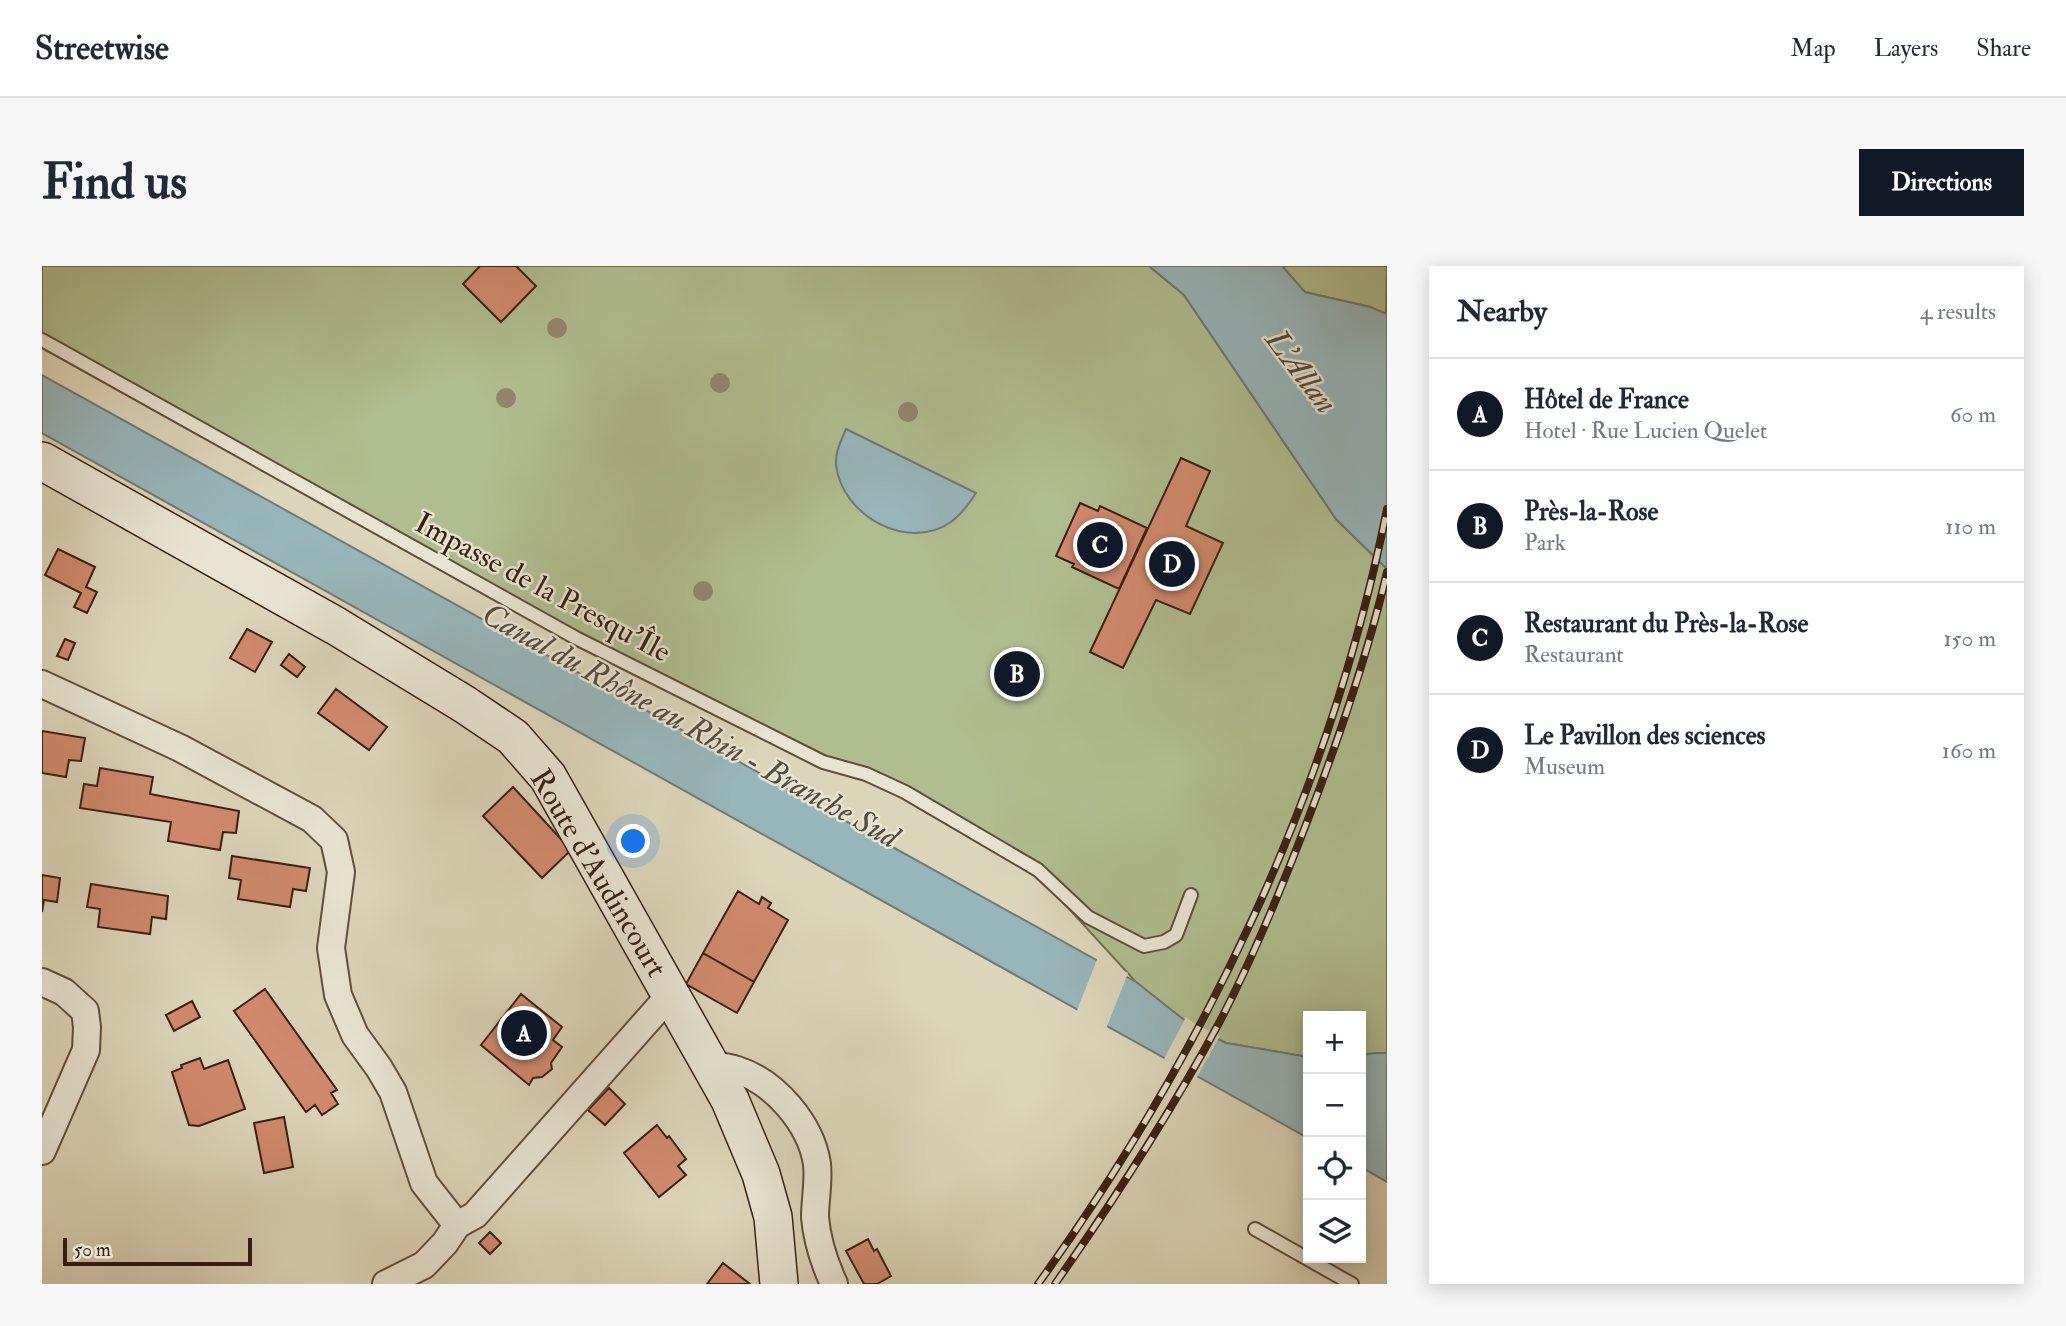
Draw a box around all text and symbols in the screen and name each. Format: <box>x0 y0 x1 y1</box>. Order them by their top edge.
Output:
text: Streetwise <box>35 28 169 69</box>
text: Map <box>1791 33 1836 64</box>
text: Layers <box>1874 33 1938 64</box>
text: Share <box>1976 33 2031 64</box>
button: Directions <box>1859 149 2024 216</box>
text: Find us <box>42 152 187 213</box>
text: Nearby <box>1457 293 1547 330</box>
text: 4 results <box>1920 297 1996 326</box>
water label: L'Allan <box>1255 320 1346 422</box>
text: Hôtel de France <box>1524 384 1689 416</box>
text: A <box>1473 400 1487 429</box>
text: 60 m <box>1950 400 1996 429</box>
text: Hotel · Rue Lucien Quelet <box>1524 416 1767 445</box>
text: Près-la-Rose <box>1524 496 1658 528</box>
street label: Impasse de la Presqu'Île <box>409 504 677 671</box>
text: B <box>1472 512 1488 541</box>
text: 110 m <box>1945 512 1996 541</box>
pin: C <box>1077 519 1123 571</box>
text: Park <box>1524 528 1566 557</box>
pin: D <box>1149 538 1195 590</box>
water label: Canal du Rhône au Rhin - Branche Sud <box>475 594 908 859</box>
text: Restaurant du Près-la-Rose <box>1524 608 1808 640</box>
text: C <box>1472 624 1488 653</box>
text: 150 m <box>1943 624 1996 653</box>
text: Restaurant <box>1524 640 1624 669</box>
pin: B <box>994 648 1040 700</box>
text: Le Pavillon des sciences <box>1524 720 1766 752</box>
text: D <box>1471 736 1489 765</box>
text: 160 m <box>1942 736 1996 765</box>
text: Museum <box>1524 752 1605 781</box>
street label: Route d'Audincourt <box>522 762 675 984</box>
your location <box>616 824 650 858</box>
pin: A <box>501 1007 547 1059</box>
map controls <box>1303 1011 1366 1263</box>
button: + <box>1303 1011 1366 1074</box>
button: − <box>1303 1074 1366 1137</box>
button: locate <box>1303 1137 1366 1200</box>
button: layers <box>1303 1200 1366 1263</box>
scale bar <box>63 1235 252 1267</box>
text: 50 m <box>74 1238 111 1262</box>

